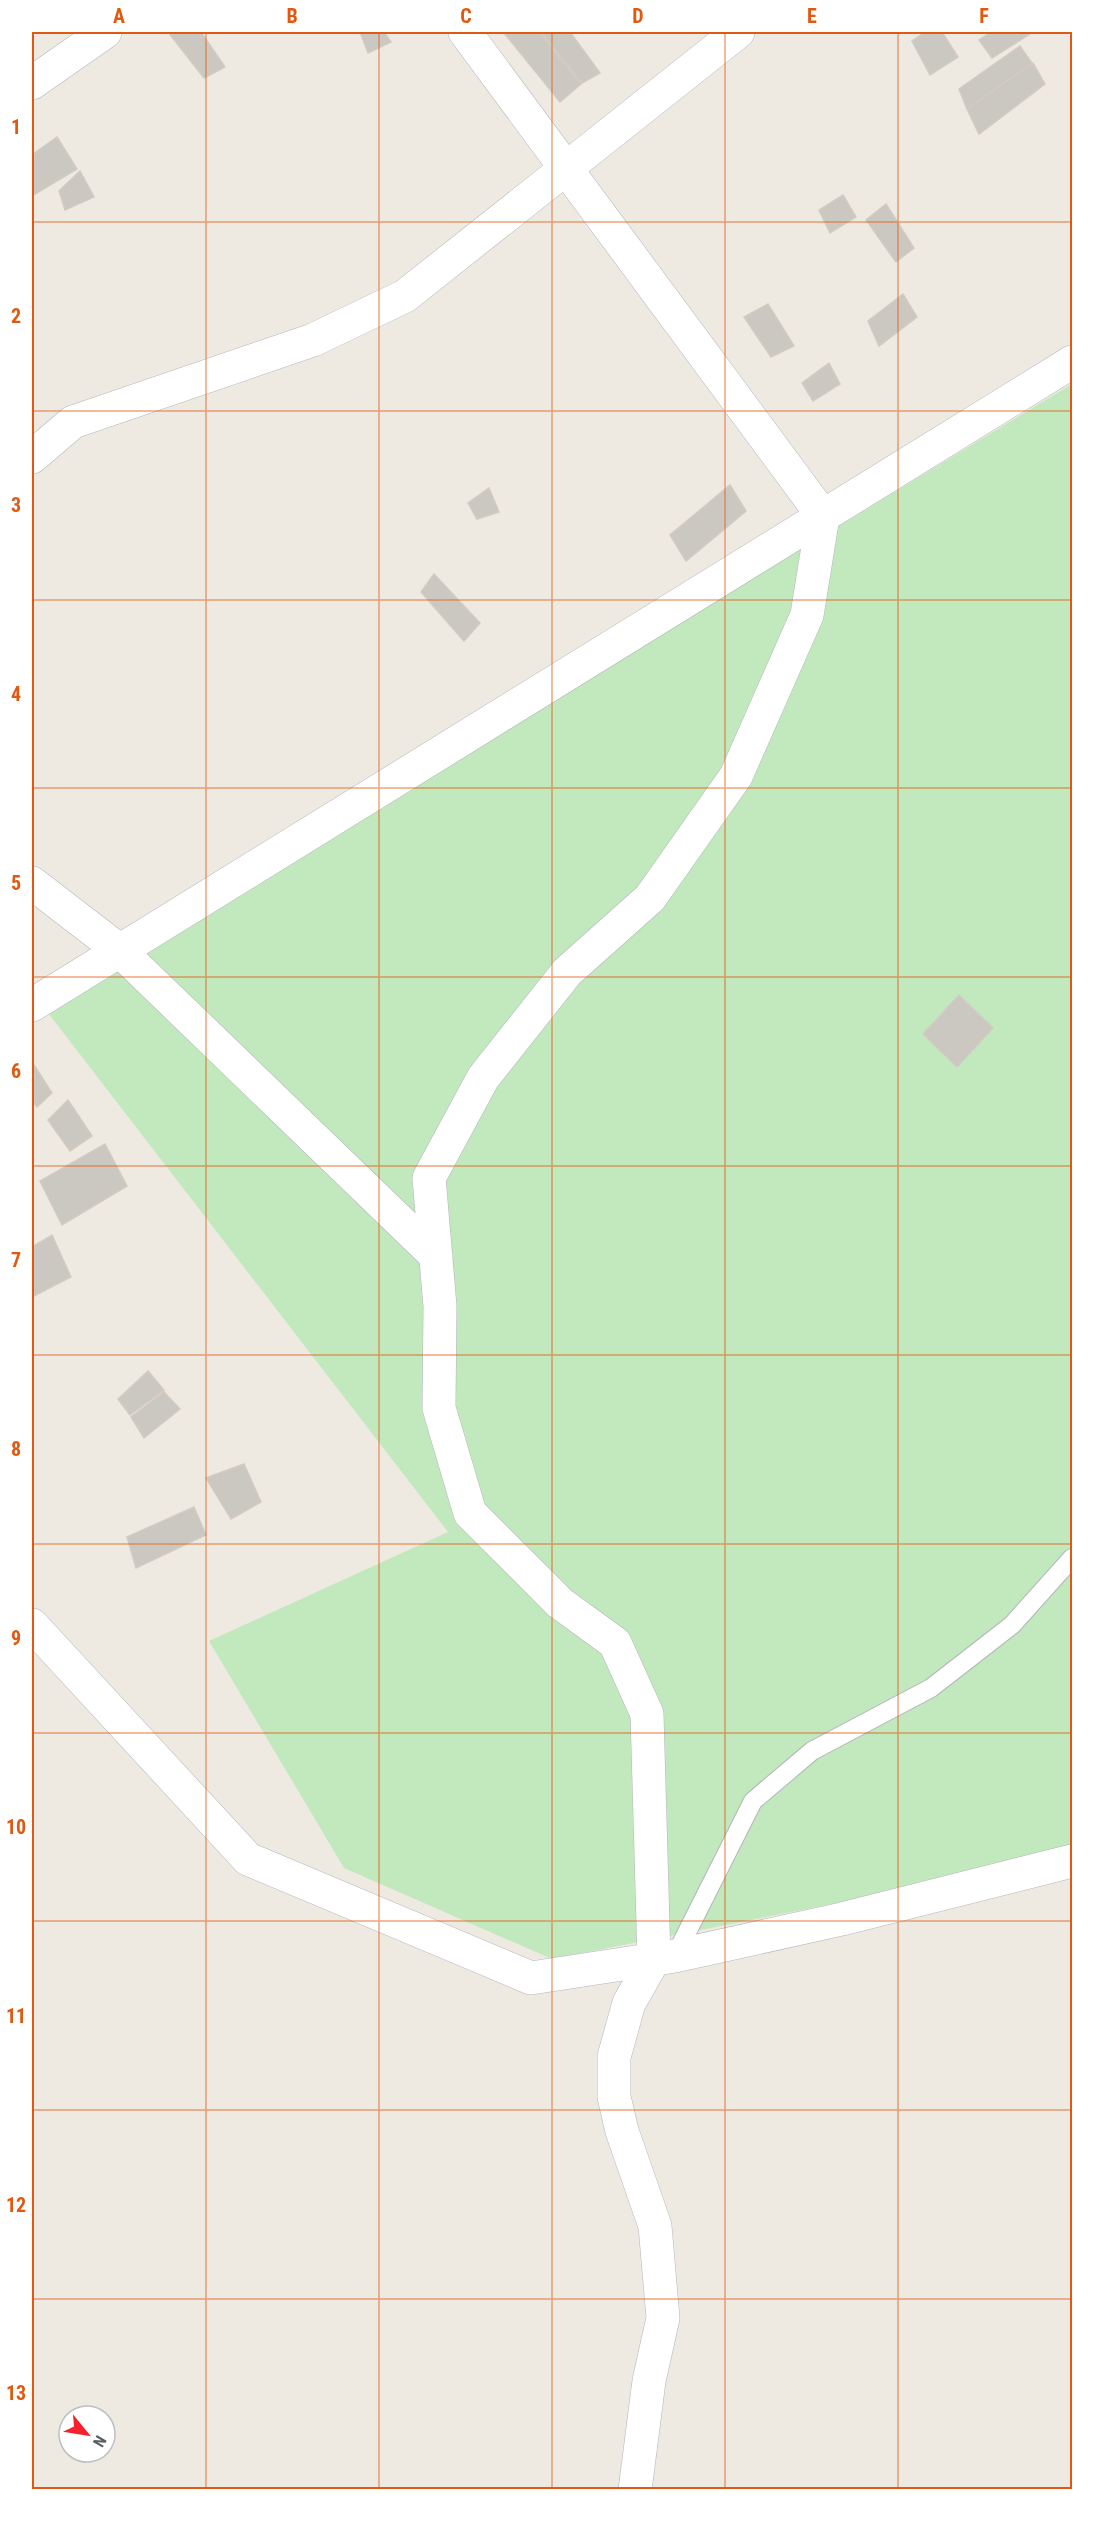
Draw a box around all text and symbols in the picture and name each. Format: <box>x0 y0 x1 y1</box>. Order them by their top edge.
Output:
text: A <box>113 4 125 28</box>
text: B <box>286 4 298 28</box>
text: C <box>460 4 472 28</box>
text: D <box>632 4 644 28</box>
text: E <box>807 4 817 28</box>
text: F <box>979 4 989 28</box>
text: 1 <box>11 115 21 139</box>
text: 2 <box>11 304 21 328</box>
text: 3 <box>11 493 21 517</box>
text: 4 <box>11 682 21 706</box>
text: 5 <box>11 871 21 895</box>
text: 6 <box>11 1059 21 1083</box>
text: 7 <box>11 1248 21 1272</box>
text: 8 <box>11 1437 21 1461</box>
text: 9 <box>11 1626 21 1650</box>
text: 10 <box>6 1815 26 1839</box>
text: 11 <box>6 2004 26 2028</box>
text: 12 <box>6 2193 26 2217</box>
text: 13 <box>6 2381 26 2405</box>
north arrow <box>57 2404 117 2464</box>
text: N <box>89 2432 110 2450</box>

